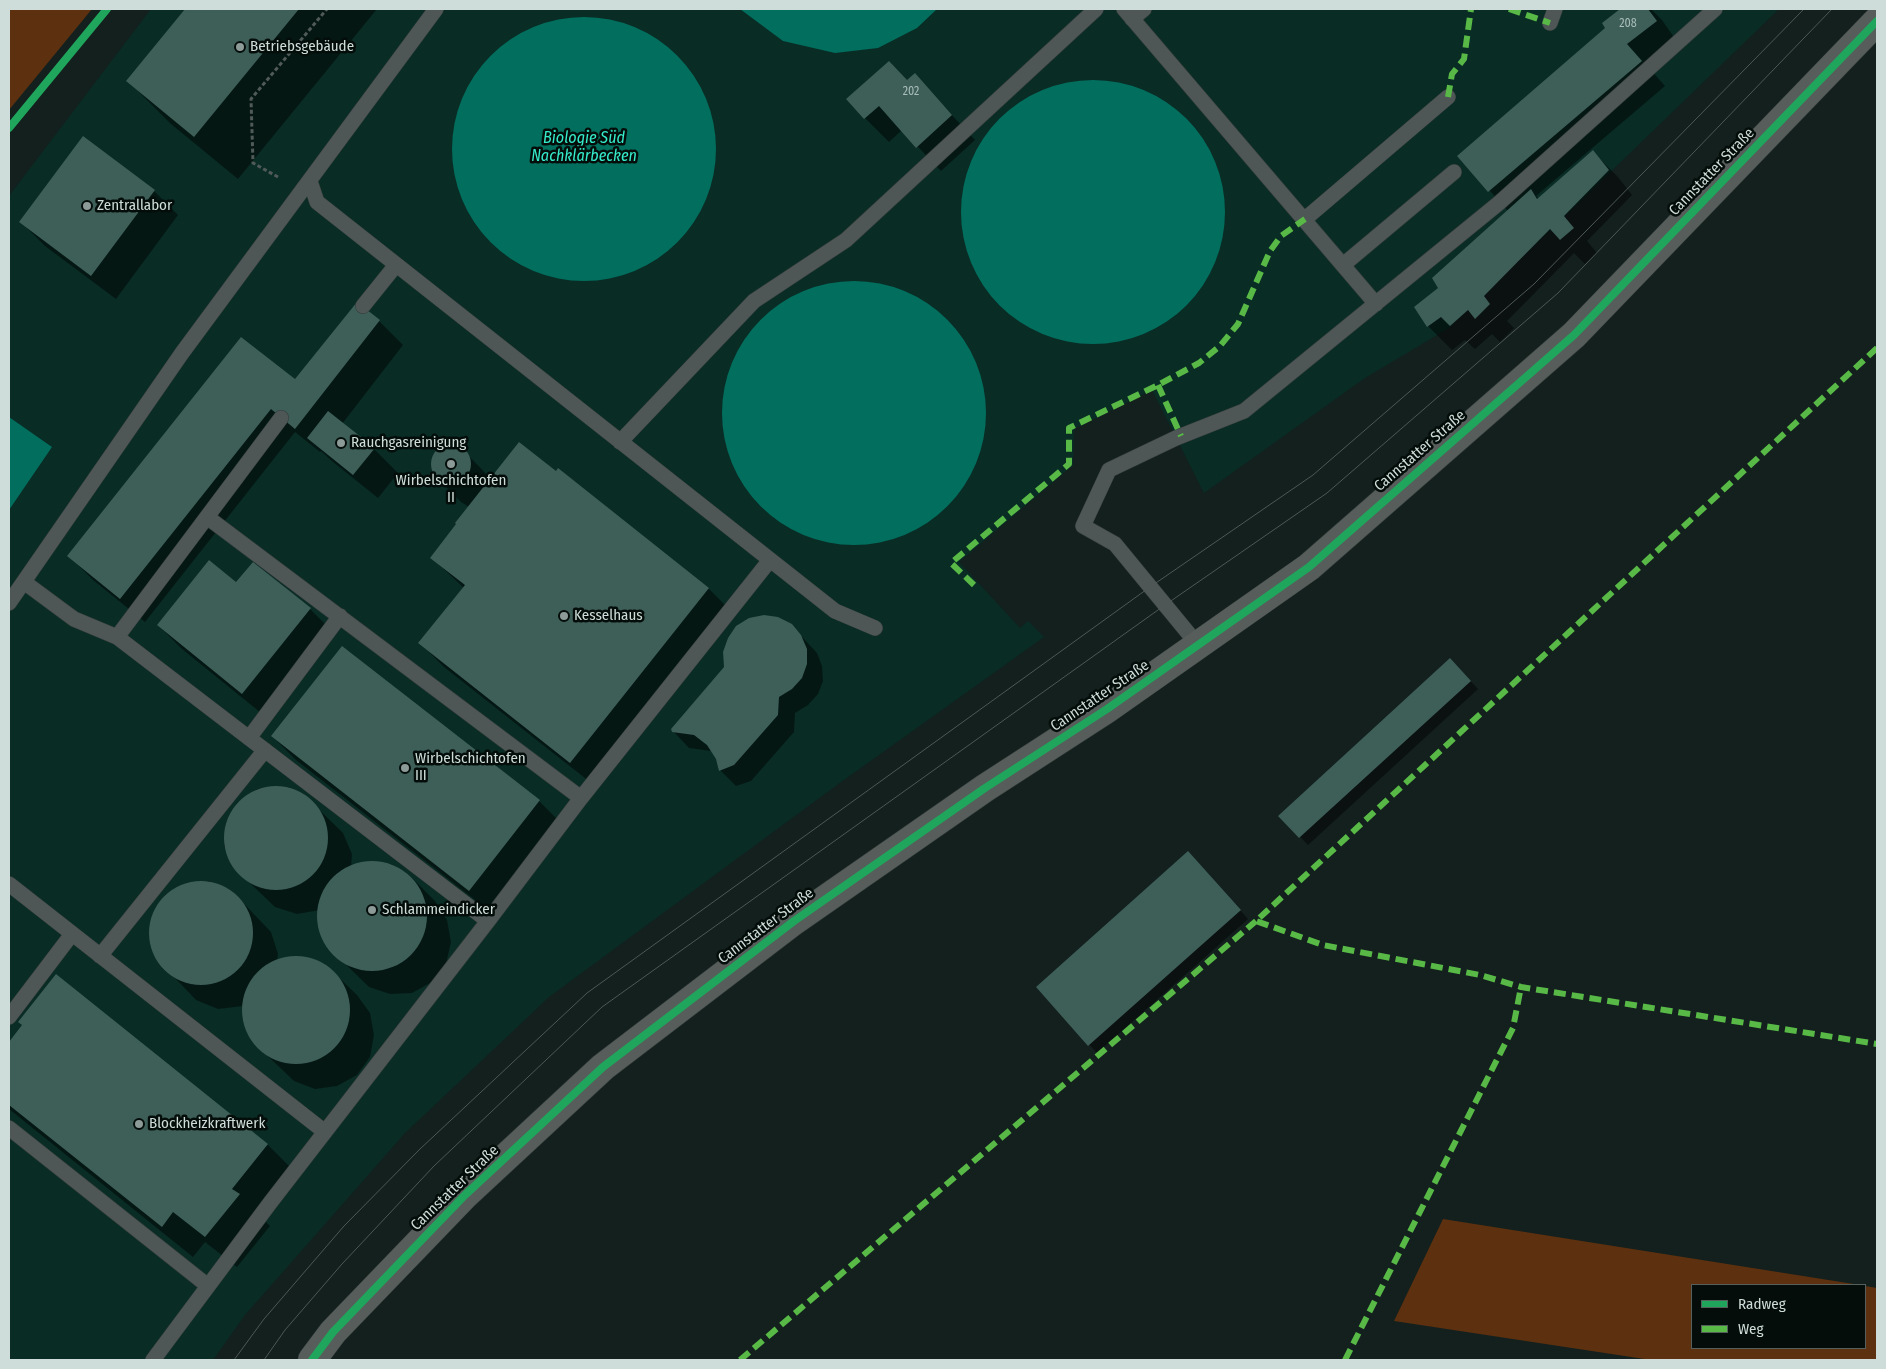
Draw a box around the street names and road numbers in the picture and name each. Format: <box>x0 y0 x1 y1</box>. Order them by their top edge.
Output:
street label: Cannstatter Straße <box>1666 124 1758 220</box>
street label: Cannstatter Straße <box>1371 407 1469 495</box>
street label: Cannstatter Straße <box>1047 656 1153 736</box>
street label: Cannstatter Straße <box>715 884 817 968</box>
street label: Cannstatter Straße <box>407 1142 503 1234</box>

